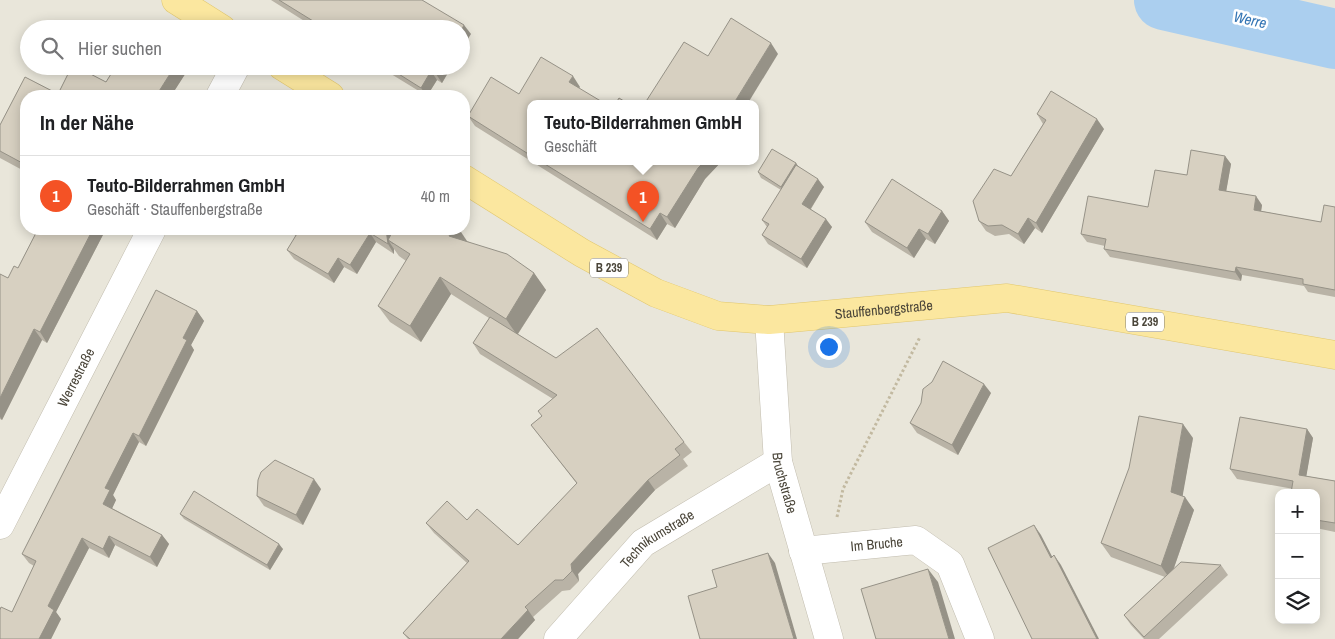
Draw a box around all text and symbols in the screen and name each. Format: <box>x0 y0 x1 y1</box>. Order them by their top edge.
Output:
water label: Werre <box>1232 6 1269 34</box>
search box <box>20 20 470 75</box>
icon: search <box>38 34 66 62</box>
text: Hier suchen <box>78 35 162 61</box>
popup <box>527 100 759 165</box>
text: In der Nähe <box>40 108 134 137</box>
text: Teuto-Bilderrahmen GmbH <box>544 109 742 135</box>
text: Geschäft <box>544 135 597 157</box>
text: Teuto-Bilderrahmen GmbH <box>87 172 285 198</box>
pin: 1 <box>627 181 659 222</box>
text: 1 <box>52 185 60 207</box>
text: 40 m <box>421 185 450 207</box>
text: Geschäft · Stauffenbergstraße <box>87 198 263 220</box>
road number: B 239 <box>590 258 628 278</box>
street label: Stauffenbergstraße <box>834 296 934 323</box>
road number: B 239 <box>1126 313 1164 332</box>
your location <box>816 334 842 360</box>
street label: Werrestraße <box>53 345 98 410</box>
street label: Bruchstraße <box>768 452 801 515</box>
map controls <box>1275 489 1320 624</box>
button: + <box>1275 489 1320 534</box>
street label: Technikumstraße <box>616 506 697 572</box>
street label: Im Bruche <box>850 532 904 555</box>
button: − <box>1275 534 1320 579</box>
button: layers <box>1275 579 1320 624</box>

